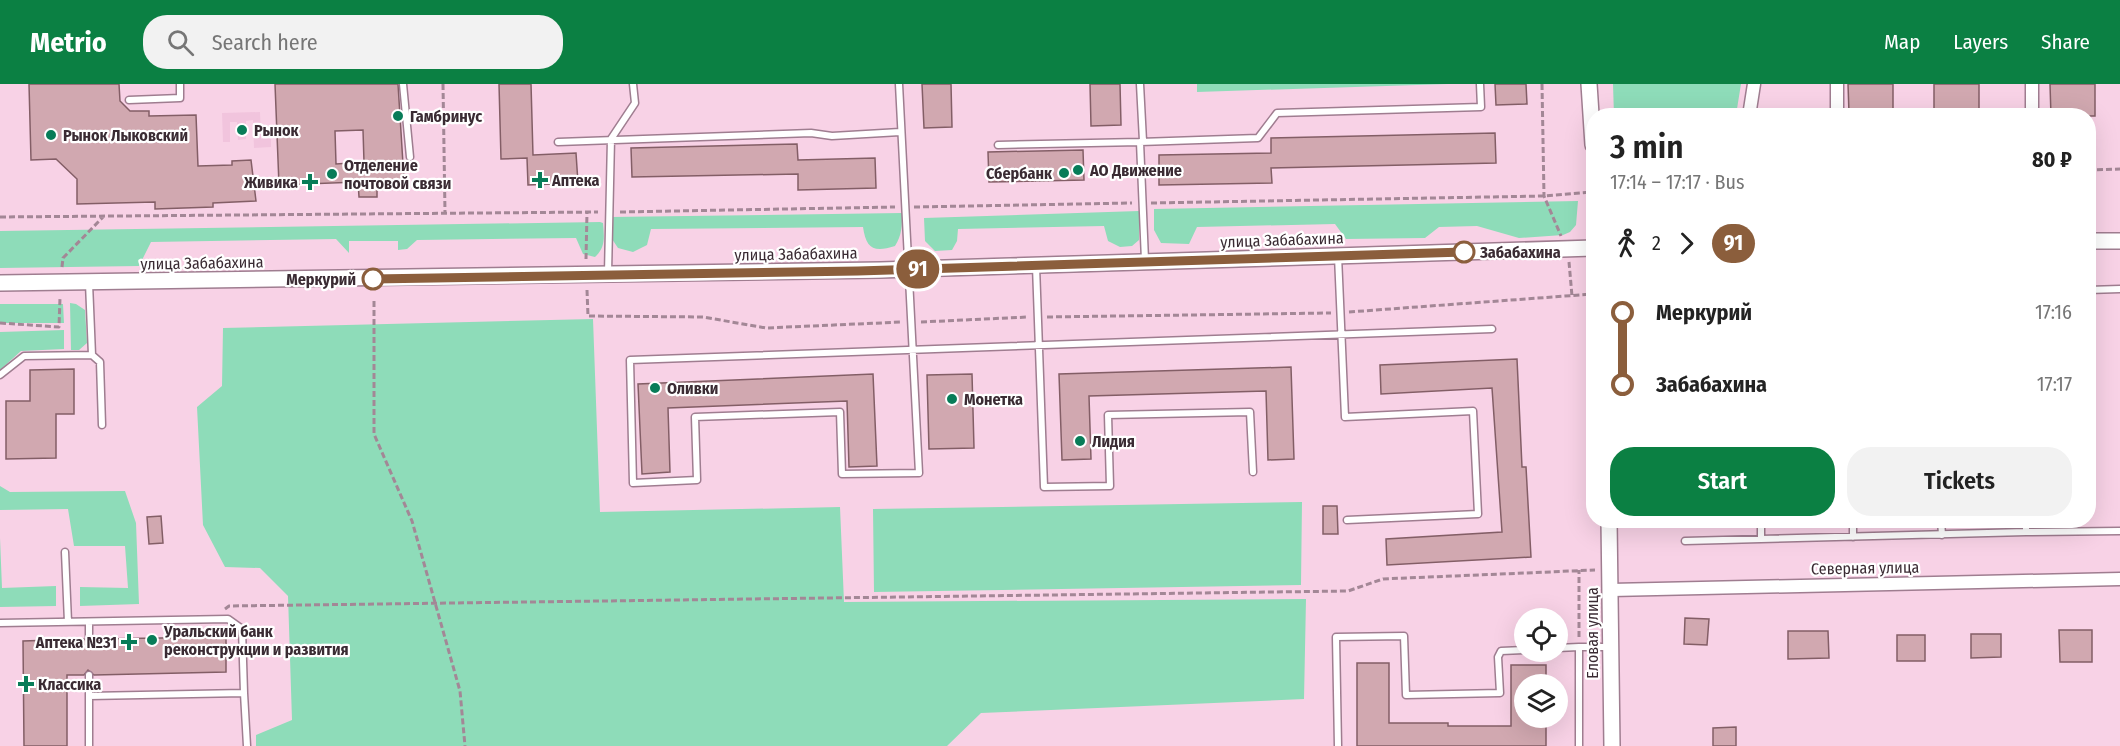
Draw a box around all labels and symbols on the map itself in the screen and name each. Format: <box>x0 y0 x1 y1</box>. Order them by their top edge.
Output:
place label: Гамбринус <box>410 107 482 126</box>
marker: Гамбринус <box>391 109 405 123</box>
place label: Рынок <box>254 121 300 140</box>
marker: Рынок <box>235 123 249 137</box>
place label: Рынок Лыковский <box>63 126 188 145</box>
marker: Рынок Лыковский <box>44 128 58 142</box>
place label: Отделение почтовой связи <box>344 156 451 193</box>
place label: АО Движение <box>1089 161 1182 180</box>
marker: АО Движение <box>1071 163 1085 177</box>
place label: Сбербанк <box>986 164 1053 183</box>
marker: Сбербанк <box>1057 166 1071 180</box>
marker: Отделение почтовой связи <box>325 167 339 181</box>
place label: Аптека <box>551 171 600 190</box>
place label: Живика <box>243 173 298 192</box>
marker: Аптека <box>533 173 547 187</box>
marker: Живика <box>303 175 317 189</box>
street label: улица Забабахина <box>1220 228 1344 252</box>
marker: Забабахина <box>1453 241 1475 263</box>
street label: улица Забабахина <box>734 243 858 265</box>
place label: Забабахина <box>1479 243 1561 262</box>
line badge: 91 <box>891 250 945 288</box>
street label: улица Забабахина <box>140 252 264 274</box>
marker: Меркурий <box>362 268 384 290</box>
place label: Меркурий <box>286 270 356 289</box>
place label: Оливки <box>667 379 718 398</box>
marker: Оливки <box>648 381 662 395</box>
place label: Монетка <box>964 390 1023 409</box>
marker: Монетка <box>945 392 959 406</box>
place label: Лидия <box>1092 432 1135 451</box>
marker: Лидия <box>1073 434 1087 448</box>
street label: Северная улица <box>1811 558 1919 578</box>
street label: Еловая улица <box>1583 587 1602 679</box>
place label: Уральский банк реконструкции и развития <box>163 622 349 659</box>
place label: Аптека №31 <box>35 633 117 652</box>
marker: Уральский банк реконструкции и развития <box>145 633 159 647</box>
marker: Аптека №31 <box>122 635 136 649</box>
place label: Классика <box>38 675 101 694</box>
marker: Классика <box>19 677 33 691</box>

